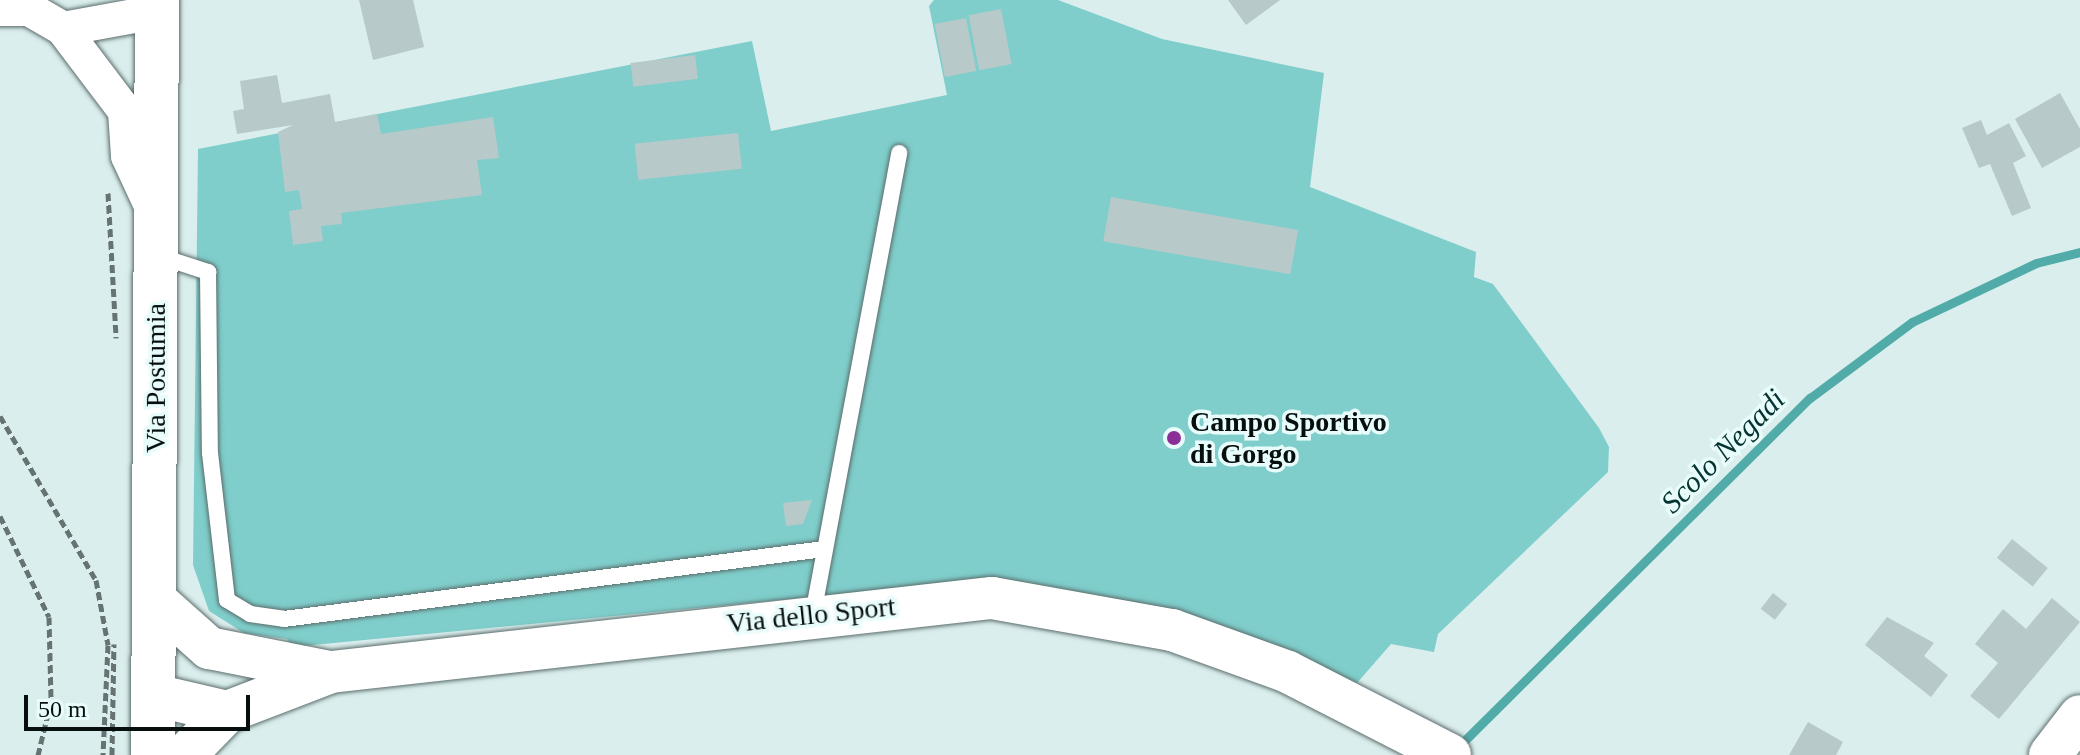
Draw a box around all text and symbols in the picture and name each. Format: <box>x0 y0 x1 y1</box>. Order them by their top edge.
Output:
street label: Via Postumia <box>139 303 173 453</box>
water label: Scolo Negadi <box>1653 381 1793 521</box>
place label: Campo Sportivo di Gorgo <box>1190 405 1387 471</box>
marker: Campo Sportivo di Gorgo <box>1165 429 1183 447</box>
street label: Via dello Sport <box>725 589 897 641</box>
scale bar <box>28 679 254 729</box>
text: 50 m <box>38 696 87 722</box>

